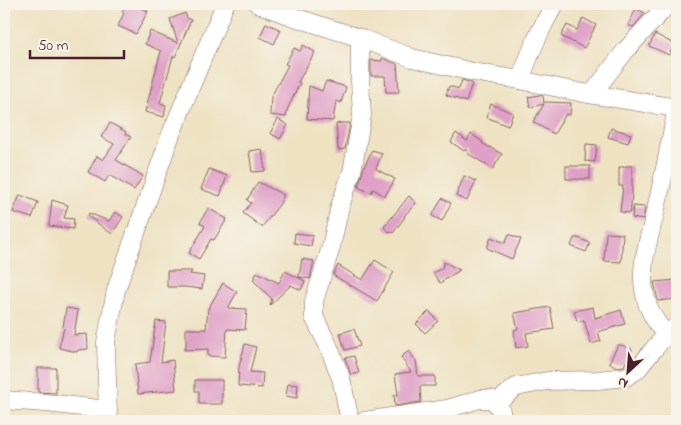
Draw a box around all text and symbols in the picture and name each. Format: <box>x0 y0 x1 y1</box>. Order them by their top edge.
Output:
scale bar <box>30 28 124 60</box>
text: 50 m <box>38 35 69 57</box>
north arrow <box>604 348 654 398</box>
text: N <box>614 371 632 394</box>

